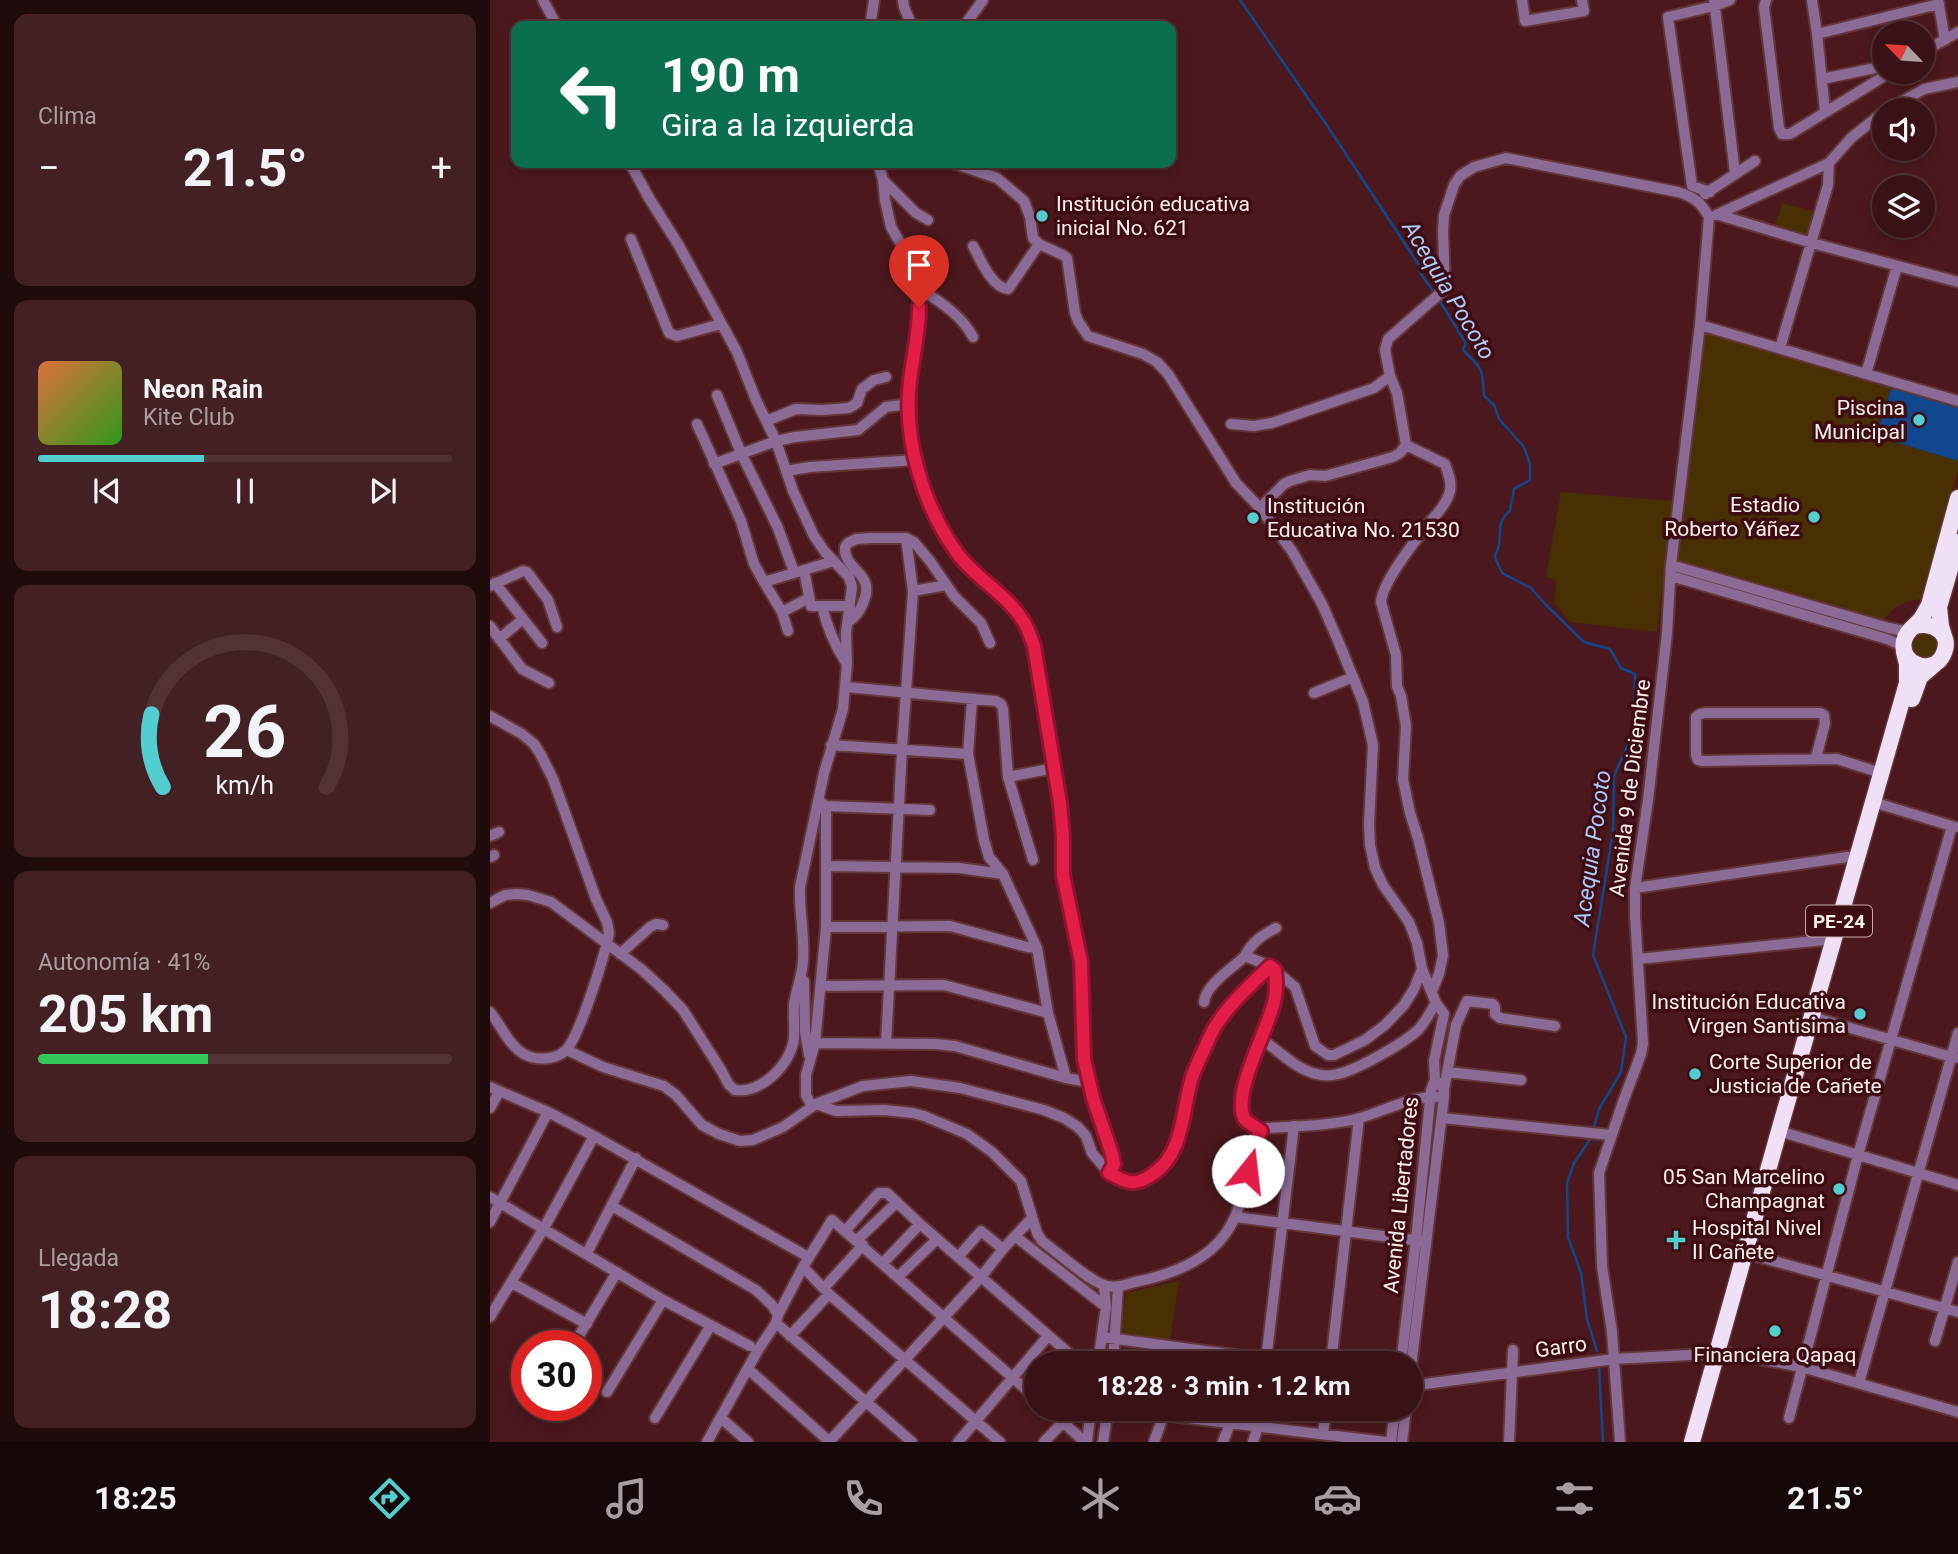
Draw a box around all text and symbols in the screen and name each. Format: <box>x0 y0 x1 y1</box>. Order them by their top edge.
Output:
north arrow <box>1872 21 1936 84</box>
map controls <box>1872 21 1935 238</box>
text: 190 m <box>661 47 800 104</box>
icon: left <box>546 49 637 140</box>
button: sound <box>1872 98 1935 161</box>
text: Clima <box>38 103 97 130</box>
text: Gira a la izquierda <box>661 106 915 144</box>
text: 21.5° <box>183 138 308 199</box>
text: − <box>38 146 60 190</box>
text: + <box>430 146 452 190</box>
button: layers <box>1872 175 1935 238</box>
place label: Institución educativa inicial No. 621 <box>1056 192 1250 240</box>
marker: Institución educativa inicial No. 621 <box>1034 208 1050 224</box>
water label: Acequia Pocoto <box>1396 215 1501 365</box>
pin <box>889 235 949 307</box>
icon: arrive <box>900 246 938 284</box>
text: Neon Rain <box>143 374 263 404</box>
place label: Piscina Municipal <box>1814 396 1905 444</box>
text: Kite Club <box>143 404 235 431</box>
marker: Piscina Municipal <box>1911 412 1927 428</box>
icon: previous <box>88 472 126 510</box>
icon: pause <box>226 472 264 510</box>
icon: next <box>364 472 402 510</box>
place label: Estadio Roberto Yáñez <box>1664 493 1800 541</box>
place label: Institución Educativa No. 21530 <box>1267 494 1460 542</box>
marker: Estadio Roberto Yáñez <box>1806 509 1822 525</box>
marker: Institución Educativa No. 21530 <box>1245 510 1261 526</box>
street label: Avenida 9 de Diciembre <box>1605 678 1655 898</box>
text: 26 <box>203 689 287 775</box>
water label: Acequia Pocoto <box>1568 768 1617 929</box>
text: km/h <box>216 771 274 800</box>
road number: PE-24 <box>1806 906 1872 937</box>
text: Autonomía · 41% <box>38 949 210 976</box>
text: 205 km <box>38 984 213 1045</box>
place label: Institución Educativa Virgen Santisima <box>1652 990 1846 1038</box>
marker: Institución Educativa Virgen Santisima <box>1852 1006 1868 1022</box>
place label: Corte Superior de Justicia de Cañete <box>1709 1050 1882 1098</box>
marker: Corte Superior de Justicia de Cañete <box>1687 1066 1703 1082</box>
street label: Avenida Libertadores <box>1379 1096 1423 1294</box>
position arrow <box>1211 1134 1285 1208</box>
place label: 05 San Marcelino Champagnat <box>1663 1165 1825 1213</box>
marker: 05 San Marcelino Champagnat <box>1831 1181 1847 1197</box>
place label: Hospital Nivel II Cañete <box>1692 1216 1822 1264</box>
marker: Hospital Nivel II Cañete <box>1666 1230 1686 1250</box>
text: Llegada <box>38 1245 119 1272</box>
text: 18:28 <box>38 1280 172 1341</box>
marker: Financiera Qapaq <box>1767 1323 1783 1339</box>
speed limit sign: 30 <box>511 1330 602 1421</box>
street label: Garro <box>1534 1332 1588 1362</box>
place label: Financiera Qapaq <box>1694 1343 1856 1367</box>
text: 18:28 · 3 min · 1.2 km <box>1096 1371 1351 1401</box>
icon: directions <box>365 1474 414 1523</box>
icon: music <box>602 1474 651 1523</box>
icon: phone <box>839 1474 888 1523</box>
icon: climate <box>1076 1474 1125 1523</box>
icon: car <box>1313 1474 1362 1523</box>
icon: filters <box>1550 1474 1599 1523</box>
text: 18:25 <box>94 1479 176 1517</box>
text: 21.5° <box>1787 1479 1864 1517</box>

